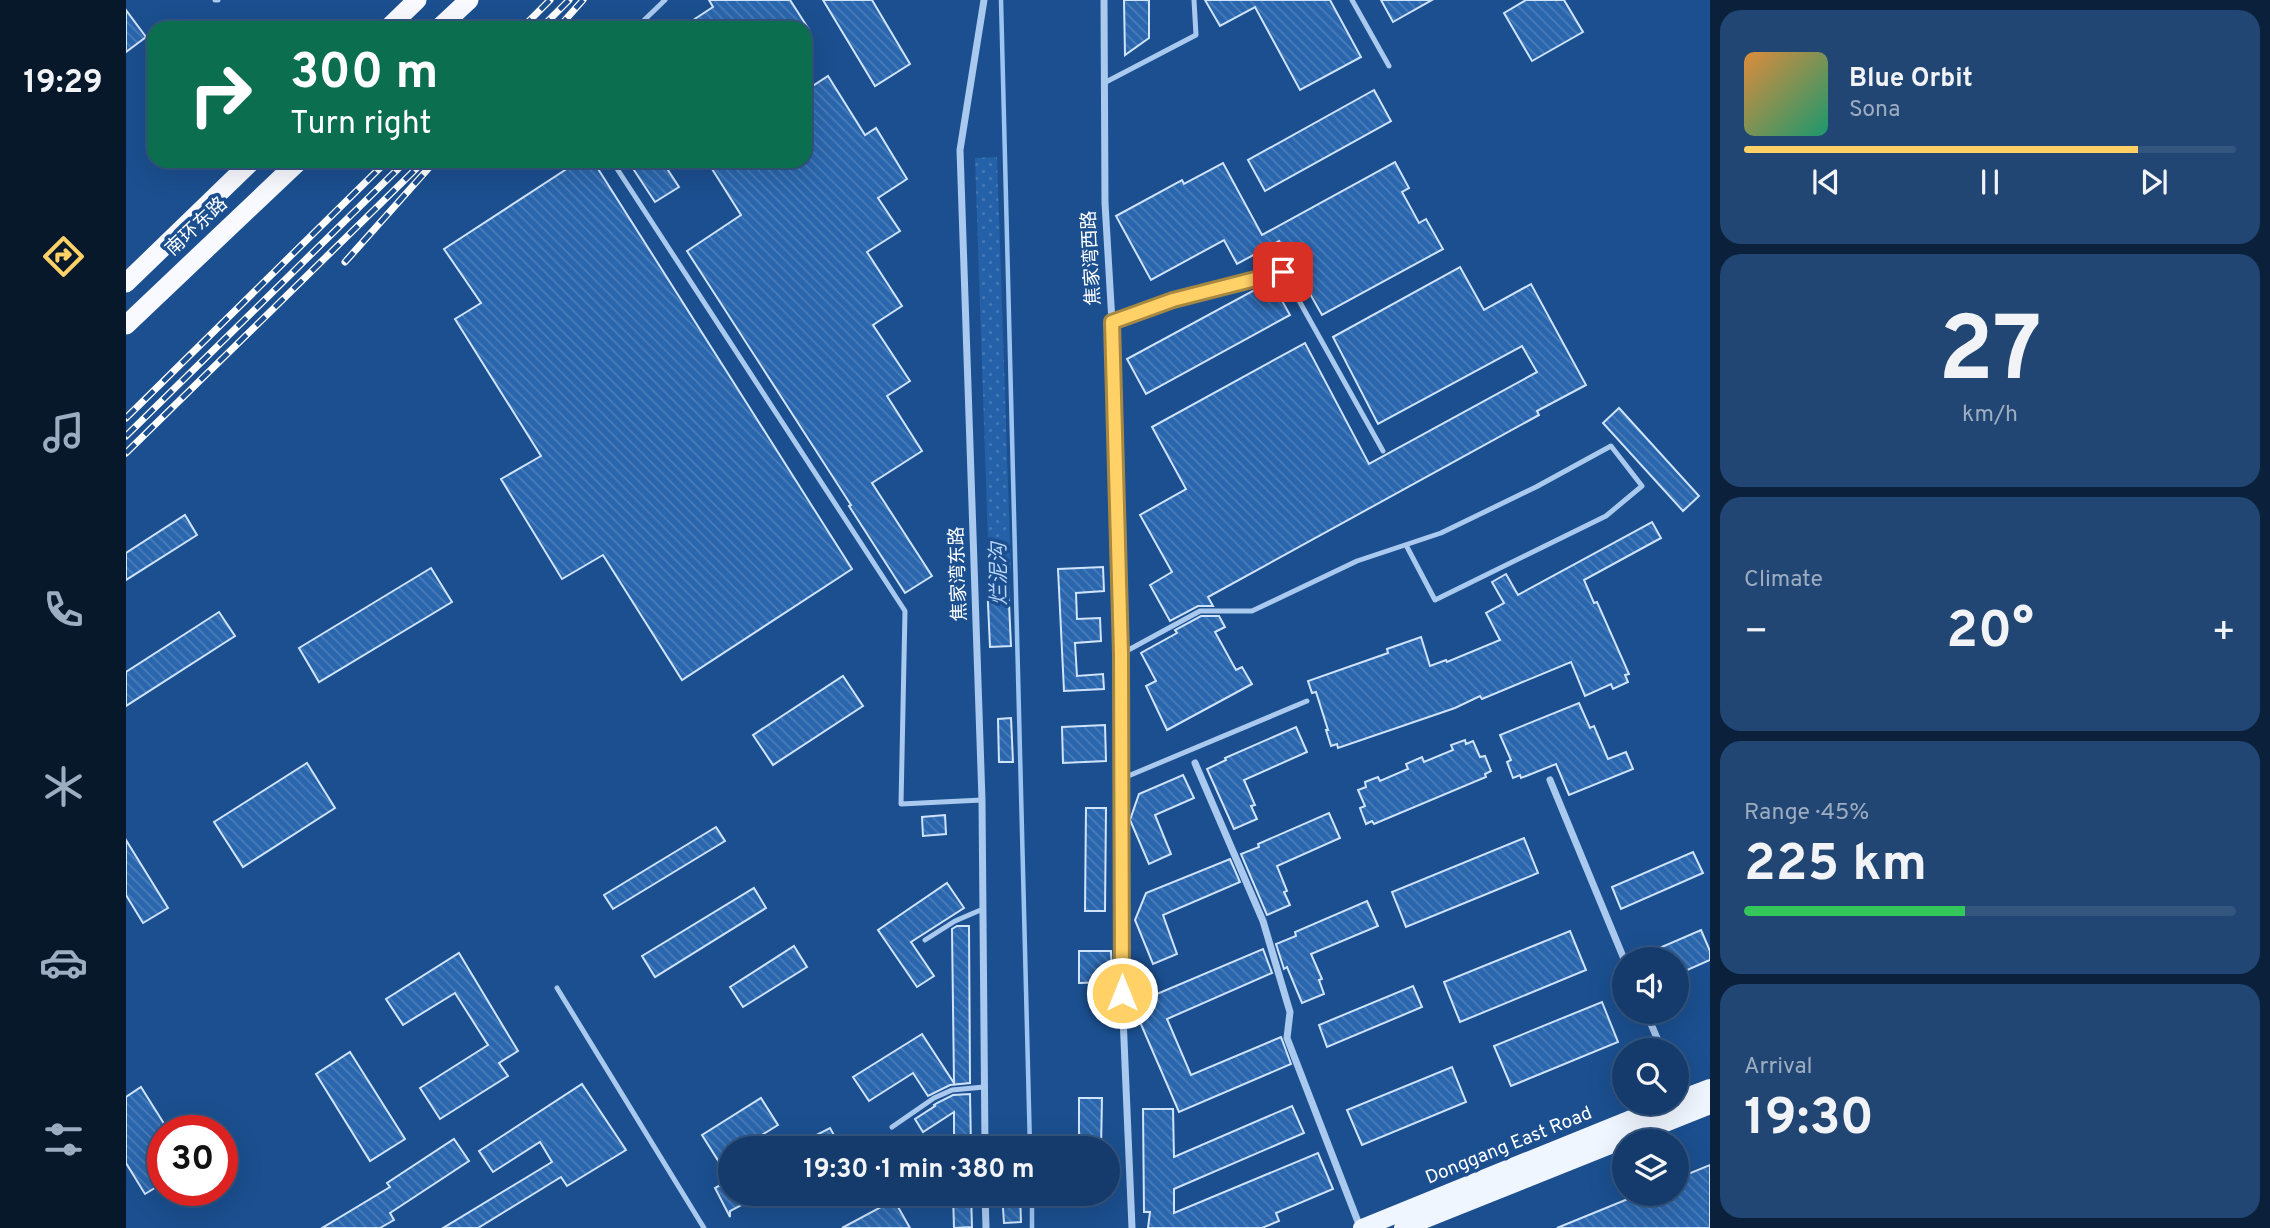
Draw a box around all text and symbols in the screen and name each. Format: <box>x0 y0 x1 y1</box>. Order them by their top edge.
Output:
text: 300 m <box>290 44 438 106</box>
icon: right <box>175 49 266 140</box>
text: Blue Orbit <box>1849 63 1973 96</box>
text: 19:29 <box>23 64 103 104</box>
text: Sona <box>1849 96 1900 125</box>
text: Turn right <box>290 105 432 145</box>
icon: previous <box>1807 163 1845 201</box>
icon: pause <box>1971 163 2009 201</box>
icon: next <box>2135 163 2173 201</box>
street label: 南环东路 <box>161 192 233 262</box>
street label: 焦家湾西路 <box>1078 210 1106 306</box>
icon: directions <box>39 232 88 281</box>
pin <box>1253 242 1313 302</box>
icon: arrive <box>1264 253 1302 291</box>
text: 27 <box>1938 298 2042 413</box>
text: km/h <box>1962 401 2018 430</box>
icon: music <box>39 408 88 457</box>
street label: 焦家湾东路 <box>945 526 973 622</box>
water label: 烂泥沟 <box>986 540 1014 606</box>
text: Climate <box>1744 566 1823 595</box>
icon: phone <box>39 585 88 634</box>
text: 20° <box>1946 600 2034 666</box>
text: − <box>1744 609 1769 658</box>
text: + <box>2211 609 2236 658</box>
icon: climate <box>39 762 88 811</box>
text: Range · 45% <box>1744 799 1869 828</box>
text: 225 km <box>1744 833 1927 899</box>
icon: car <box>39 938 88 987</box>
map controls <box>1612 947 1689 1206</box>
button: sound <box>1612 947 1689 1024</box>
position arrow <box>1085 956 1159 1030</box>
button: search <box>1612 1038 1689 1115</box>
text: Arrival <box>1744 1053 1813 1082</box>
text: 19:30 <box>1744 1087 1874 1153</box>
street label: Donggang East Road <box>1422 1102 1596 1190</box>
icon: filters <box>39 1115 88 1164</box>
speed limit sign: 30 <box>147 1115 238 1206</box>
button: layers <box>1612 1129 1689 1206</box>
text: 19:30 · 1 min · 380 m <box>803 1154 1035 1187</box>

